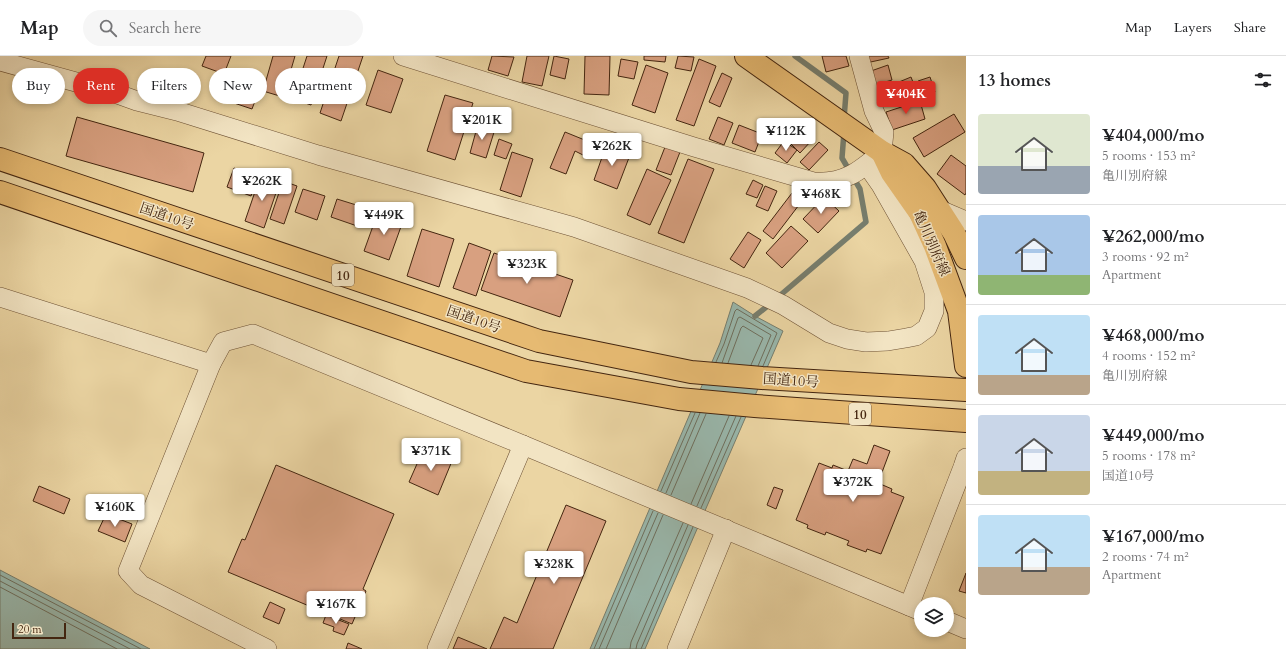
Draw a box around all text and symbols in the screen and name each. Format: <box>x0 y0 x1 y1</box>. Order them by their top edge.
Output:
search box <box>83 10 363 46</box>
text: Map <box>20 15 59 41</box>
icon: search <box>97 17 119 39</box>
text: Search here <box>129 18 201 38</box>
text: Map <box>1125 18 1152 37</box>
text: Layers <box>1174 18 1212 37</box>
text: Share <box>1234 18 1266 37</box>
chip: Buy <box>12 68 65 104</box>
chip: Rent <box>73 68 129 104</box>
chip: Filters <box>137 68 201 104</box>
chip: New <box>209 68 267 104</box>
chip: Apartment <box>275 68 366 104</box>
text: 13 homes <box>978 69 1051 92</box>
icon: filters <box>1252 69 1274 91</box>
pin: ¥404K <box>878 81 934 115</box>
text: ¥404K <box>886 85 926 103</box>
pin: ¥201K <box>454 107 510 141</box>
text: ¥201K <box>462 111 502 129</box>
pin: ¥112K <box>758 118 814 152</box>
text: ¥112K <box>766 122 806 140</box>
text: ¥404,000/mo <box>1102 124 1204 147</box>
icon: home <box>1010 130 1058 178</box>
pin: ¥262K <box>584 133 640 167</box>
text: ¥262K <box>592 137 632 155</box>
text: 5 rooms · 153 m² <box>1102 147 1195 165</box>
text: 亀川別府線 <box>1102 167 1167 185</box>
pin: ¥262K <box>234 168 290 202</box>
text: ¥262K <box>242 172 282 190</box>
pin: ¥468K <box>793 181 849 215</box>
text: ¥468K <box>801 185 841 203</box>
street label: 国道10号 <box>137 198 197 235</box>
pin: ¥449K <box>356 202 412 236</box>
text: ¥449K <box>364 206 404 224</box>
street label: 亀川別府線 <box>909 207 954 279</box>
text: ¥262,000/mo <box>1102 225 1204 248</box>
icon: home <box>1010 231 1058 279</box>
text: 3 rooms · 92 m² <box>1102 248 1189 266</box>
pin: ¥323K <box>499 251 555 285</box>
text: ¥323K <box>507 255 547 273</box>
road number: 10 <box>332 264 354 286</box>
text: Apartment <box>1102 266 1161 284</box>
street label: 国道10号 <box>444 301 504 338</box>
text: ¥468,000/mo <box>1102 324 1204 347</box>
icon: home <box>1010 331 1058 379</box>
text: 4 rooms · 152 m² <box>1102 347 1195 365</box>
text: 亀川別府線 <box>1102 367 1167 385</box>
street label: 国道10号 <box>762 369 820 392</box>
road number: 10 <box>849 403 871 425</box>
text: ¥449,000/mo <box>1102 424 1204 447</box>
icon: home <box>1010 431 1058 479</box>
pin: ¥371K <box>403 438 459 472</box>
text: ¥371K <box>411 442 451 460</box>
text: 5 rooms · 178 m² <box>1102 447 1195 465</box>
text: 国道10号 <box>1102 467 1154 485</box>
pin: ¥372K <box>825 469 881 503</box>
text: ¥372K <box>833 473 873 491</box>
pin: ¥160K <box>87 494 143 528</box>
text: ¥160K <box>95 498 135 516</box>
text: ¥167,000/mo <box>1102 525 1204 548</box>
icon: home <box>1010 531 1058 579</box>
text: 2 rooms · 74 m² <box>1102 548 1189 566</box>
pin: ¥328K <box>526 551 582 585</box>
text: ¥328K <box>534 555 574 573</box>
text: Apartment <box>1102 566 1161 584</box>
pin: ¥167K <box>308 591 364 625</box>
text: ¥167K <box>316 595 356 613</box>
map controls <box>914 597 954 637</box>
button: layers <box>914 597 954 637</box>
scale bar <box>12 621 66 640</box>
text: 20 m <box>18 622 42 637</box>

